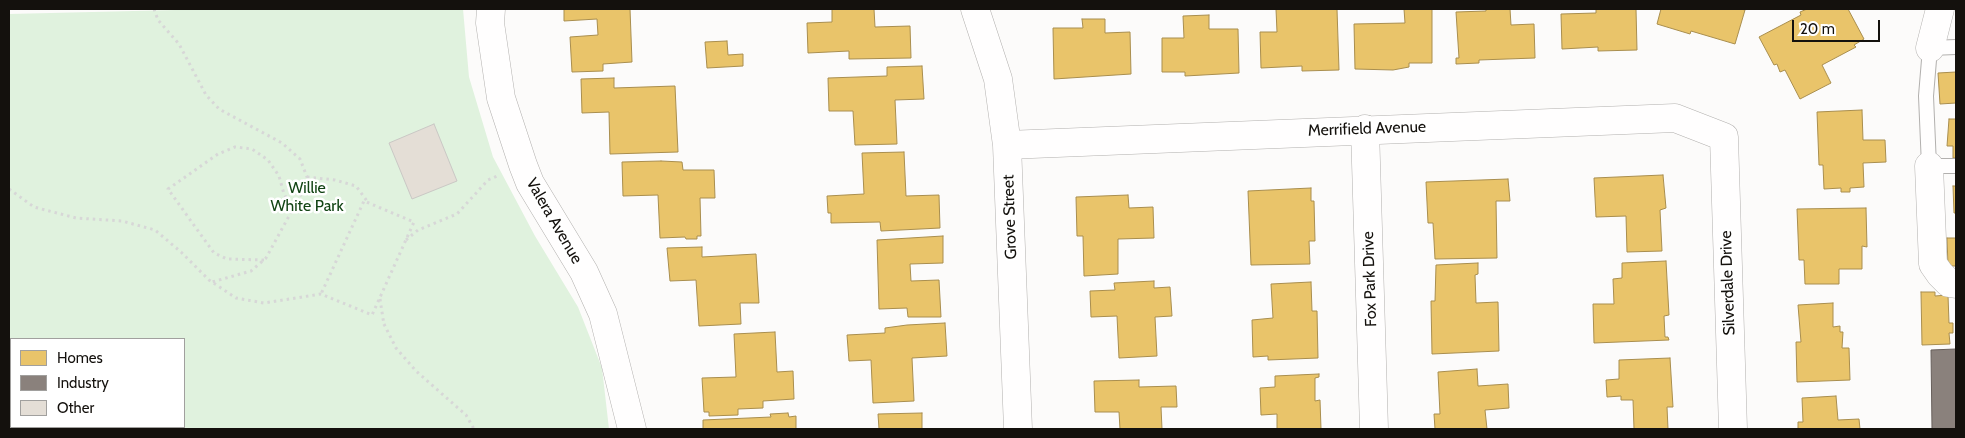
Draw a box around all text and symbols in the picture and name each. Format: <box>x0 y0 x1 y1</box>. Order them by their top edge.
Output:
scale bar <box>1795 10 1882 42</box>
text: 20 m <box>1800 20 1835 38</box>
street label: Merrifield Avenue <box>1308 117 1426 141</box>
street label: Grove Street <box>999 174 1021 260</box>
street label: Valera Avenue <box>522 175 586 267</box>
park label: Willie White Park <box>270 178 344 216</box>
street label: Silverdale Drive <box>1717 230 1739 336</box>
street label: Fox Park Drive <box>1359 231 1381 327</box>
legend <box>10 338 185 428</box>
text: Homes <box>57 349 103 367</box>
text: Industry <box>57 374 109 392</box>
text: Other <box>57 399 94 417</box>

